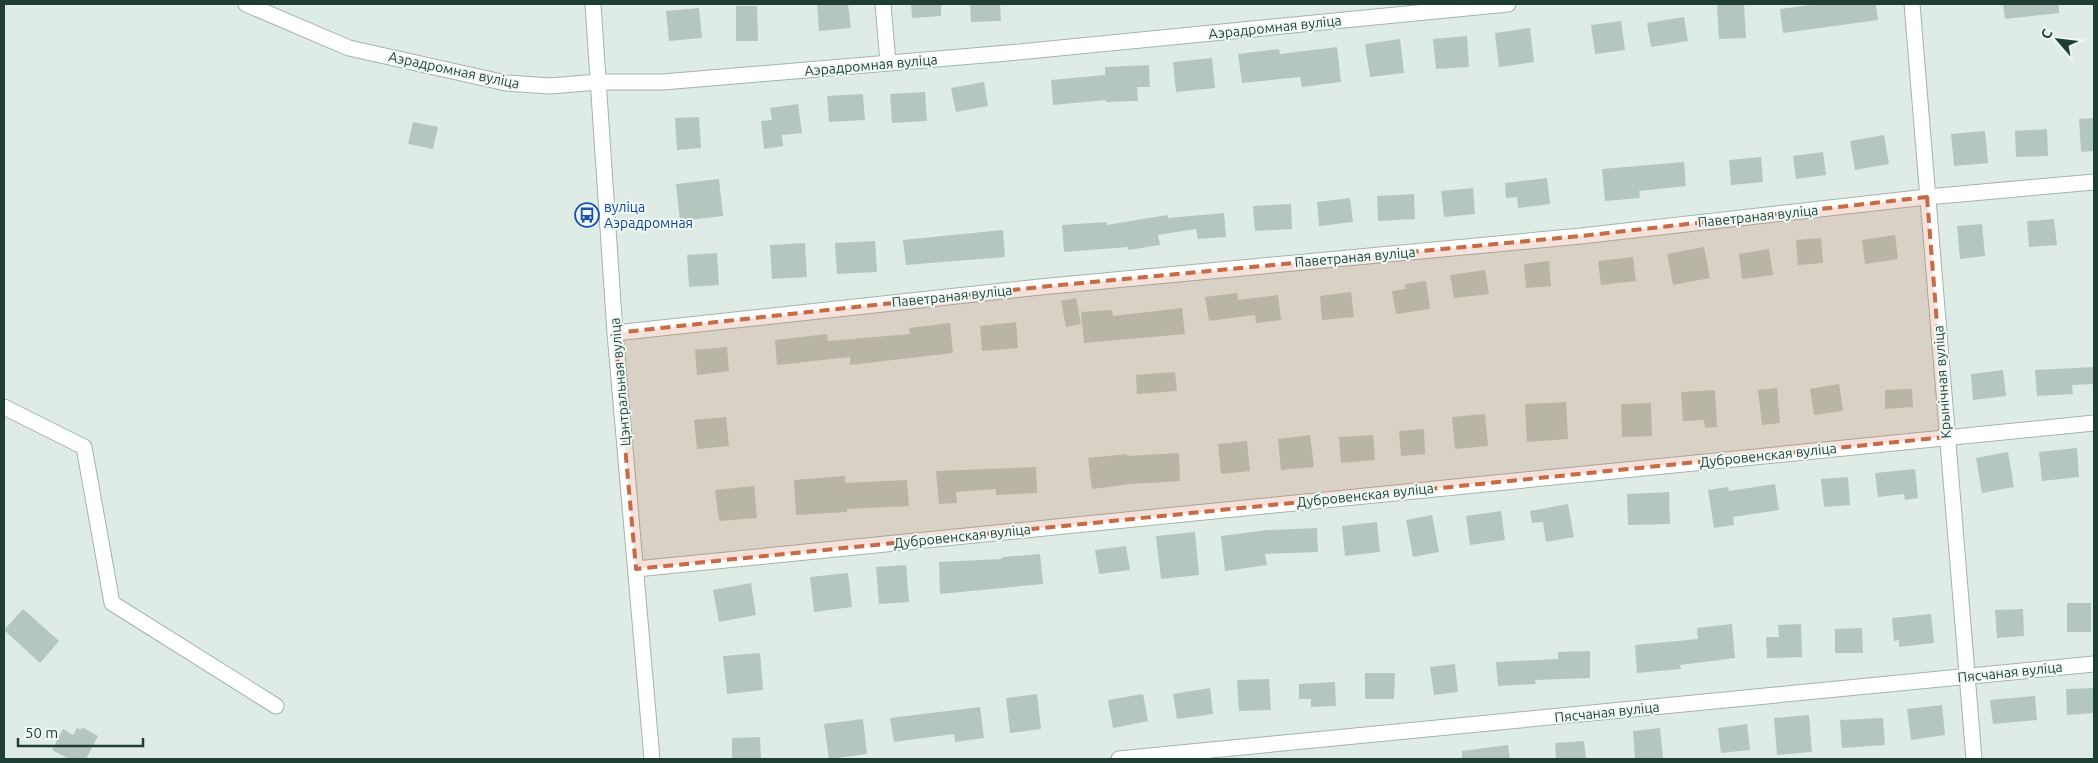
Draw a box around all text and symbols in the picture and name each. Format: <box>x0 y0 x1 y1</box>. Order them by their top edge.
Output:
street label: Аэрадромная вуліца <box>1208 12 1342 42</box>
north arrow <box>2033 15 2083 65</box>
text: С <box>2037 26 2056 42</box>
street label: Аэрадромная вуліца <box>387 48 521 92</box>
street label: Аэрадромная вуліца <box>804 51 938 79</box>
place label: вуліца Аэрадромная <box>604 199 693 231</box>
bus stop icon: вуліца Аэрадромная <box>574 202 600 228</box>
street label: Паветраная вуліца <box>1697 202 1819 230</box>
street label: Паветраная вуліца <box>1294 244 1416 270</box>
street label: Паветраная вуліца <box>891 282 1013 310</box>
street label: Цэнтральная вуліца <box>606 317 634 447</box>
street label: Крынічная вуліца <box>1930 325 1954 439</box>
street label: Дубровенская вуліца <box>1699 440 1837 470</box>
street label: Дубровенская вуліца <box>1296 480 1434 510</box>
street label: Дубровенская вуліца <box>893 521 1031 551</box>
street label: Пясчаная вуліца <box>1957 659 2063 685</box>
street label: Пясчаная вуліца <box>1554 699 1660 725</box>
scale bar <box>18 716 142 748</box>
text: 50 m <box>25 724 58 741</box>

